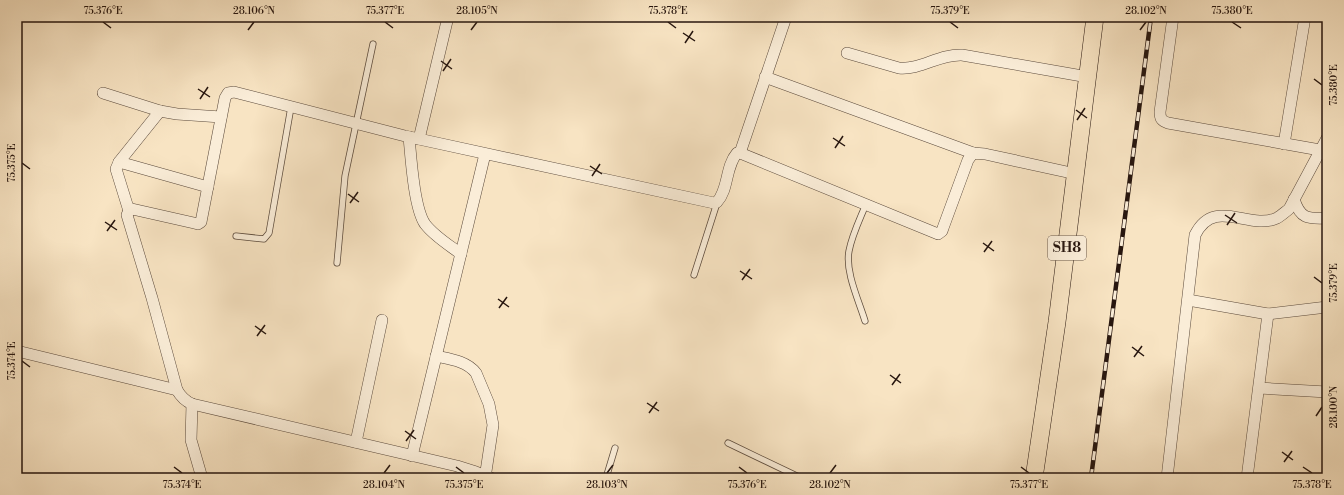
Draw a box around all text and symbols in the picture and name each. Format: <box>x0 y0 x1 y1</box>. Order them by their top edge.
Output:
text: 75.376°E <box>83 5 123 17</box>
text: 28.106°N <box>233 5 276 17</box>
text: 75.377°E <box>366 5 404 17</box>
text: 28.105°N <box>456 5 498 17</box>
text: 75.378°E <box>648 5 688 17</box>
text: 75.379°E <box>930 5 970 17</box>
text: 28.102°N <box>1125 5 1167 17</box>
text: 75.380°E <box>1211 5 1253 17</box>
text: 75.380°E <box>1328 64 1340 106</box>
text: 75.375°E <box>6 144 18 182</box>
road number: SH8 <box>1048 236 1086 260</box>
text: 75.379°E <box>1328 263 1340 303</box>
text: 75.374°E <box>6 341 18 380</box>
text: 28.100°N <box>1328 385 1340 428</box>
text: 75.374°E <box>163 479 202 491</box>
text: 28.104°N <box>363 479 406 491</box>
text: 75.375°E <box>445 479 483 491</box>
text: 28.103°N <box>586 479 628 491</box>
text: 75.376°E <box>727 479 767 491</box>
text: 28.102°N <box>809 479 851 491</box>
text: 75.377°E <box>1010 479 1048 491</box>
text: 75.378°E <box>1292 479 1332 491</box>

